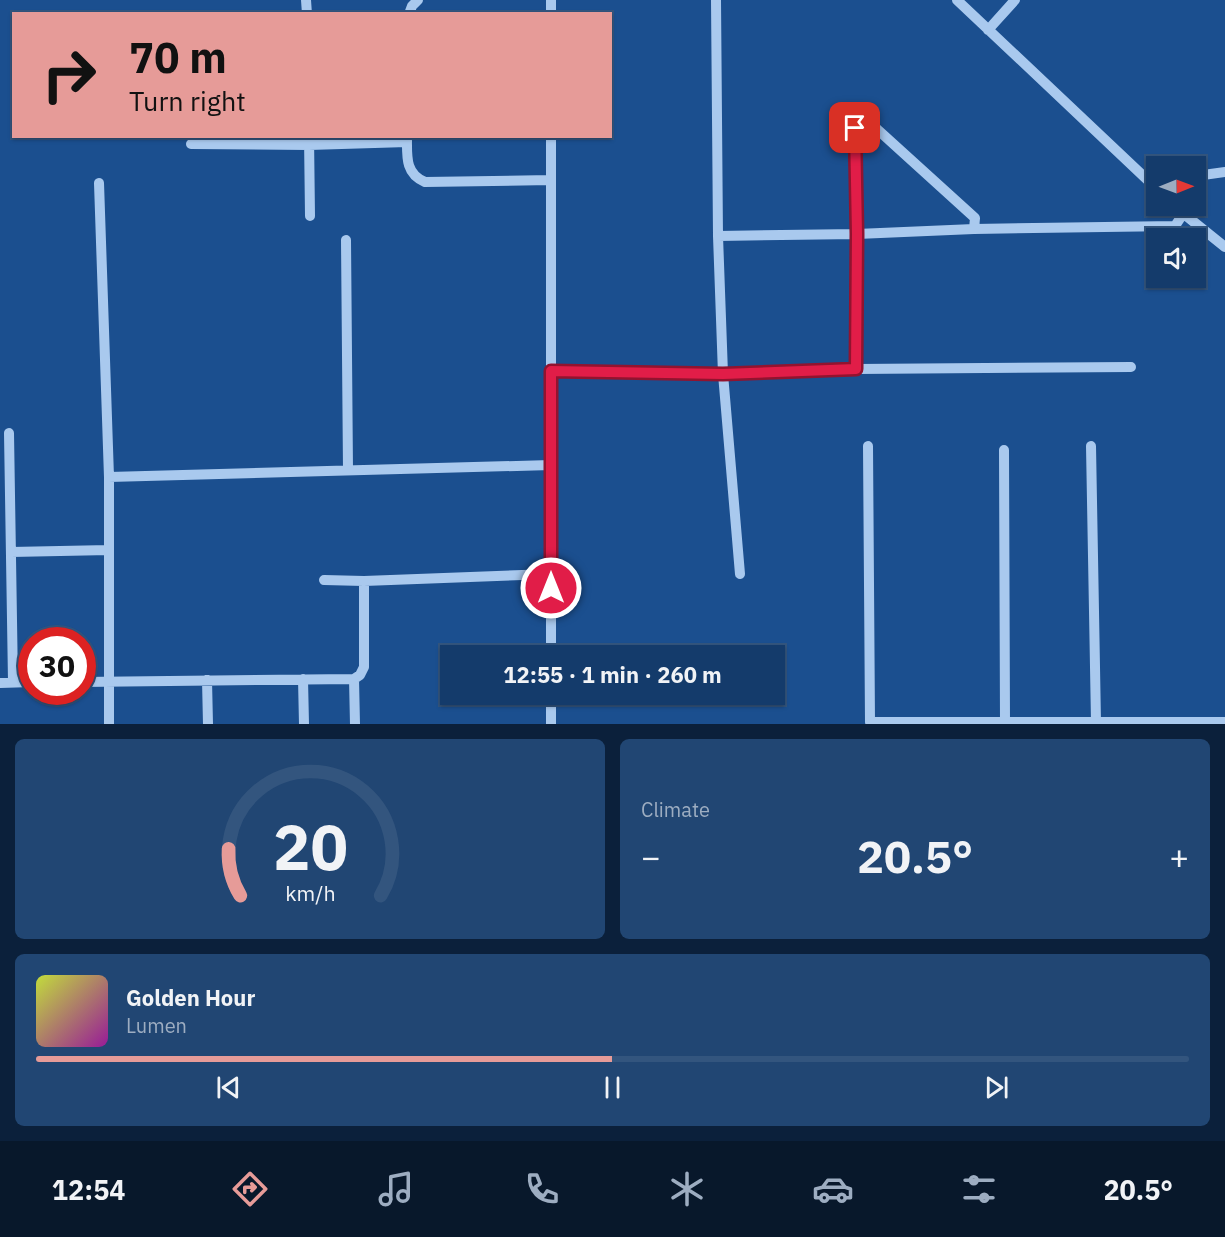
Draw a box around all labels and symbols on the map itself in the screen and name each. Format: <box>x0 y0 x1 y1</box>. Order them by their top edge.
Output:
pin <box>829 102 880 153</box>
north arrow <box>1146 156 1206 216</box>
position arrow <box>519 556 583 620</box>
speed limit sign: 30 <box>18 627 96 705</box>

